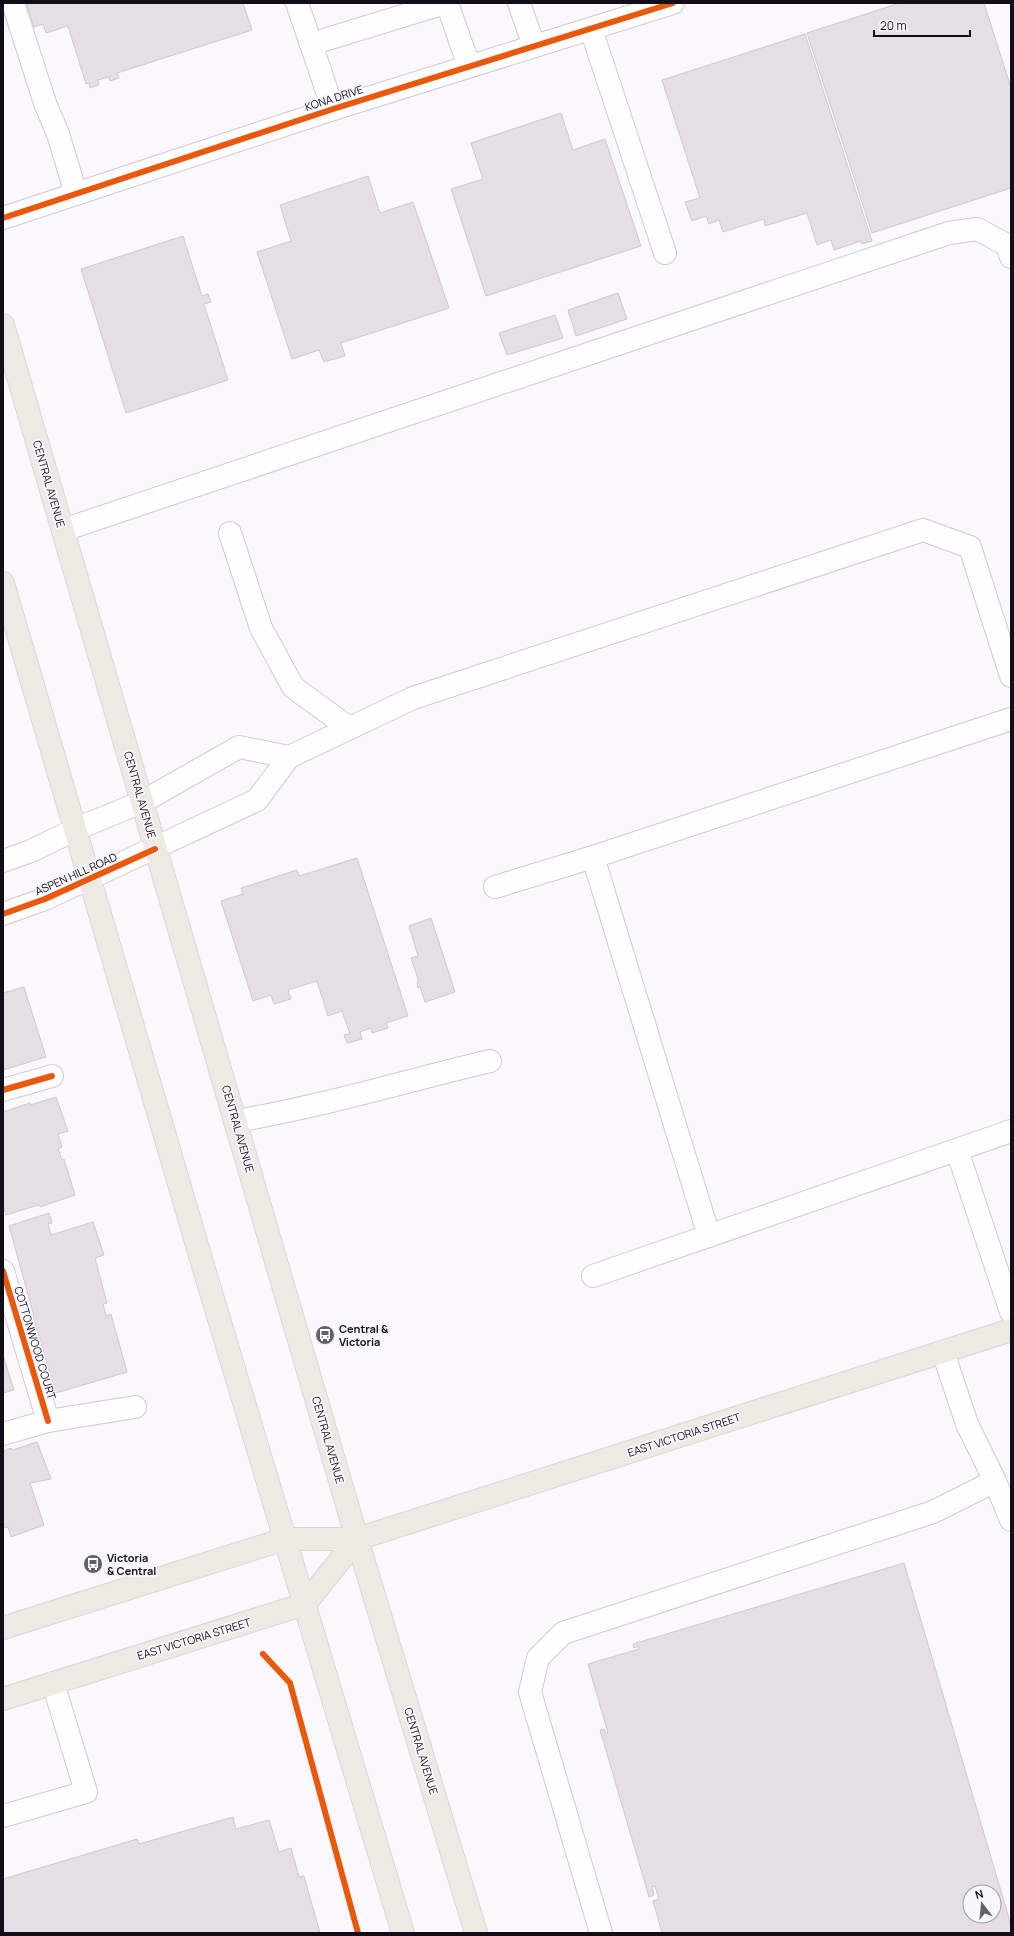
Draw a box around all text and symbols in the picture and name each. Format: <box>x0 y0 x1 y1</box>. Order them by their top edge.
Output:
scale bar <box>874 12 970 38</box>
text: 20 m <box>880 17 907 34</box>
street label: KONA DRIVE <box>303 81 365 114</box>
street label: CENTRAL AVENUE <box>30 439 69 529</box>
street label: CENTRAL AVENUE <box>121 750 160 840</box>
street label: ASPEN HILL ROAD <box>32 849 119 898</box>
street label: CENTRAL AVENUE <box>219 1084 258 1174</box>
street label: COTTONWOOD COURT <box>11 1284 60 1402</box>
place label: Central & Victoria <box>339 1321 389 1349</box>
bus stop icon: Central & Victoria <box>314 1324 336 1346</box>
street label: CENTRAL AVENUE <box>309 1395 348 1485</box>
street label: EAST VICTORIA STREET <box>625 1409 743 1460</box>
place label: Victoria & Central <box>107 1550 156 1578</box>
bus stop icon: Victoria & Central <box>82 1553 104 1575</box>
street label: EAST VICTORIA STREET <box>135 1614 253 1663</box>
street label: CENTRAL AVENUE <box>401 1706 442 1796</box>
north arrow <box>962 1884 1002 1924</box>
text: N <box>973 1886 985 1902</box>

